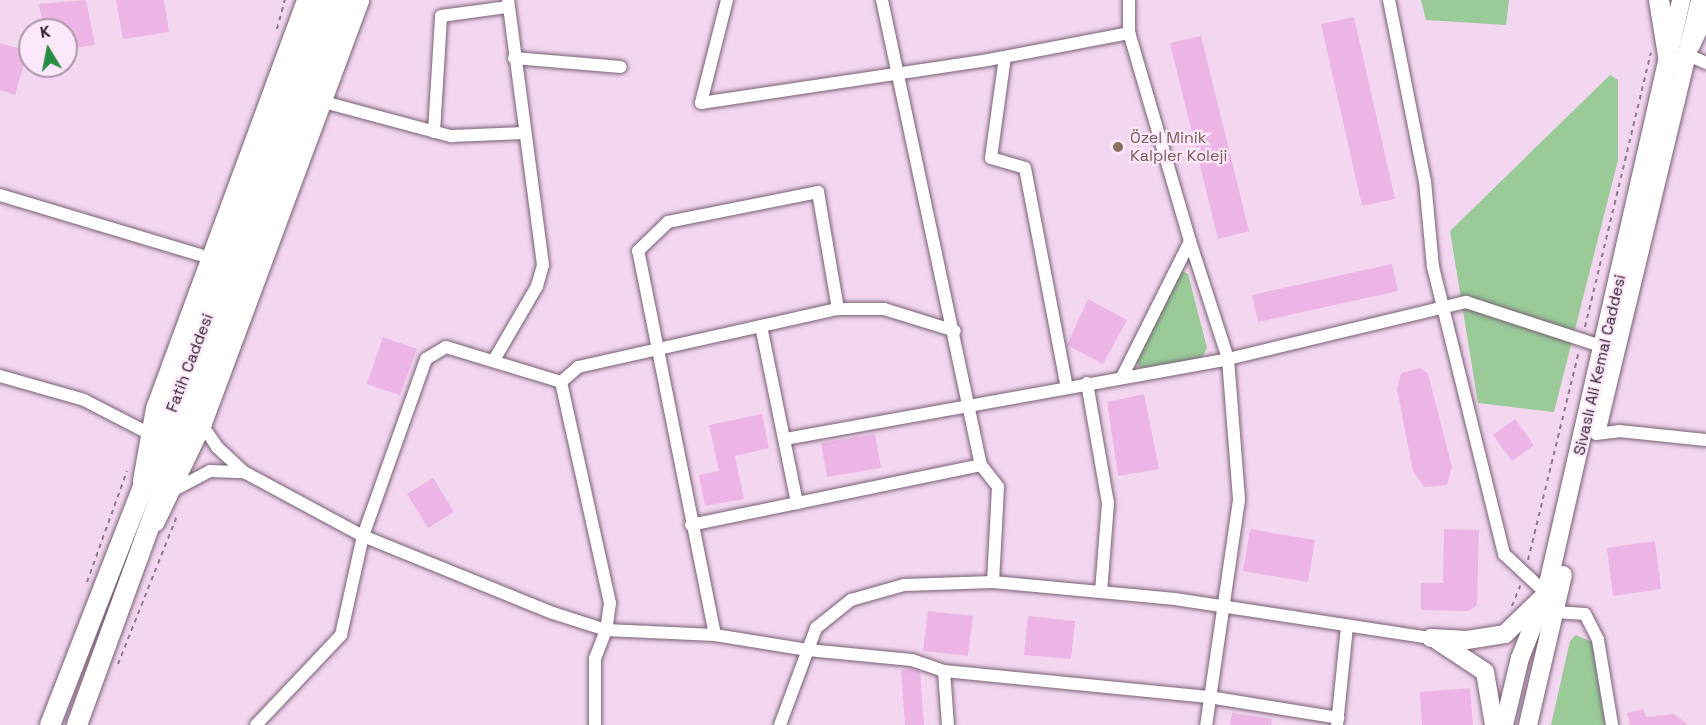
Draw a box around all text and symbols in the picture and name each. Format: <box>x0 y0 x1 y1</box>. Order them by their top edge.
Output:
north arrow <box>18 18 78 78</box>
text: K <box>38 21 52 43</box>
place label: Özel Minik Kalpler Koleji <box>1130 128 1227 166</box>
marker: Özel Minik Kalpler Koleji <box>1111 140 1125 154</box>
street label: Sivaslı Ali Kemal Caddesi <box>1570 273 1630 457</box>
street label: Fatih Caddesi <box>162 311 218 415</box>

